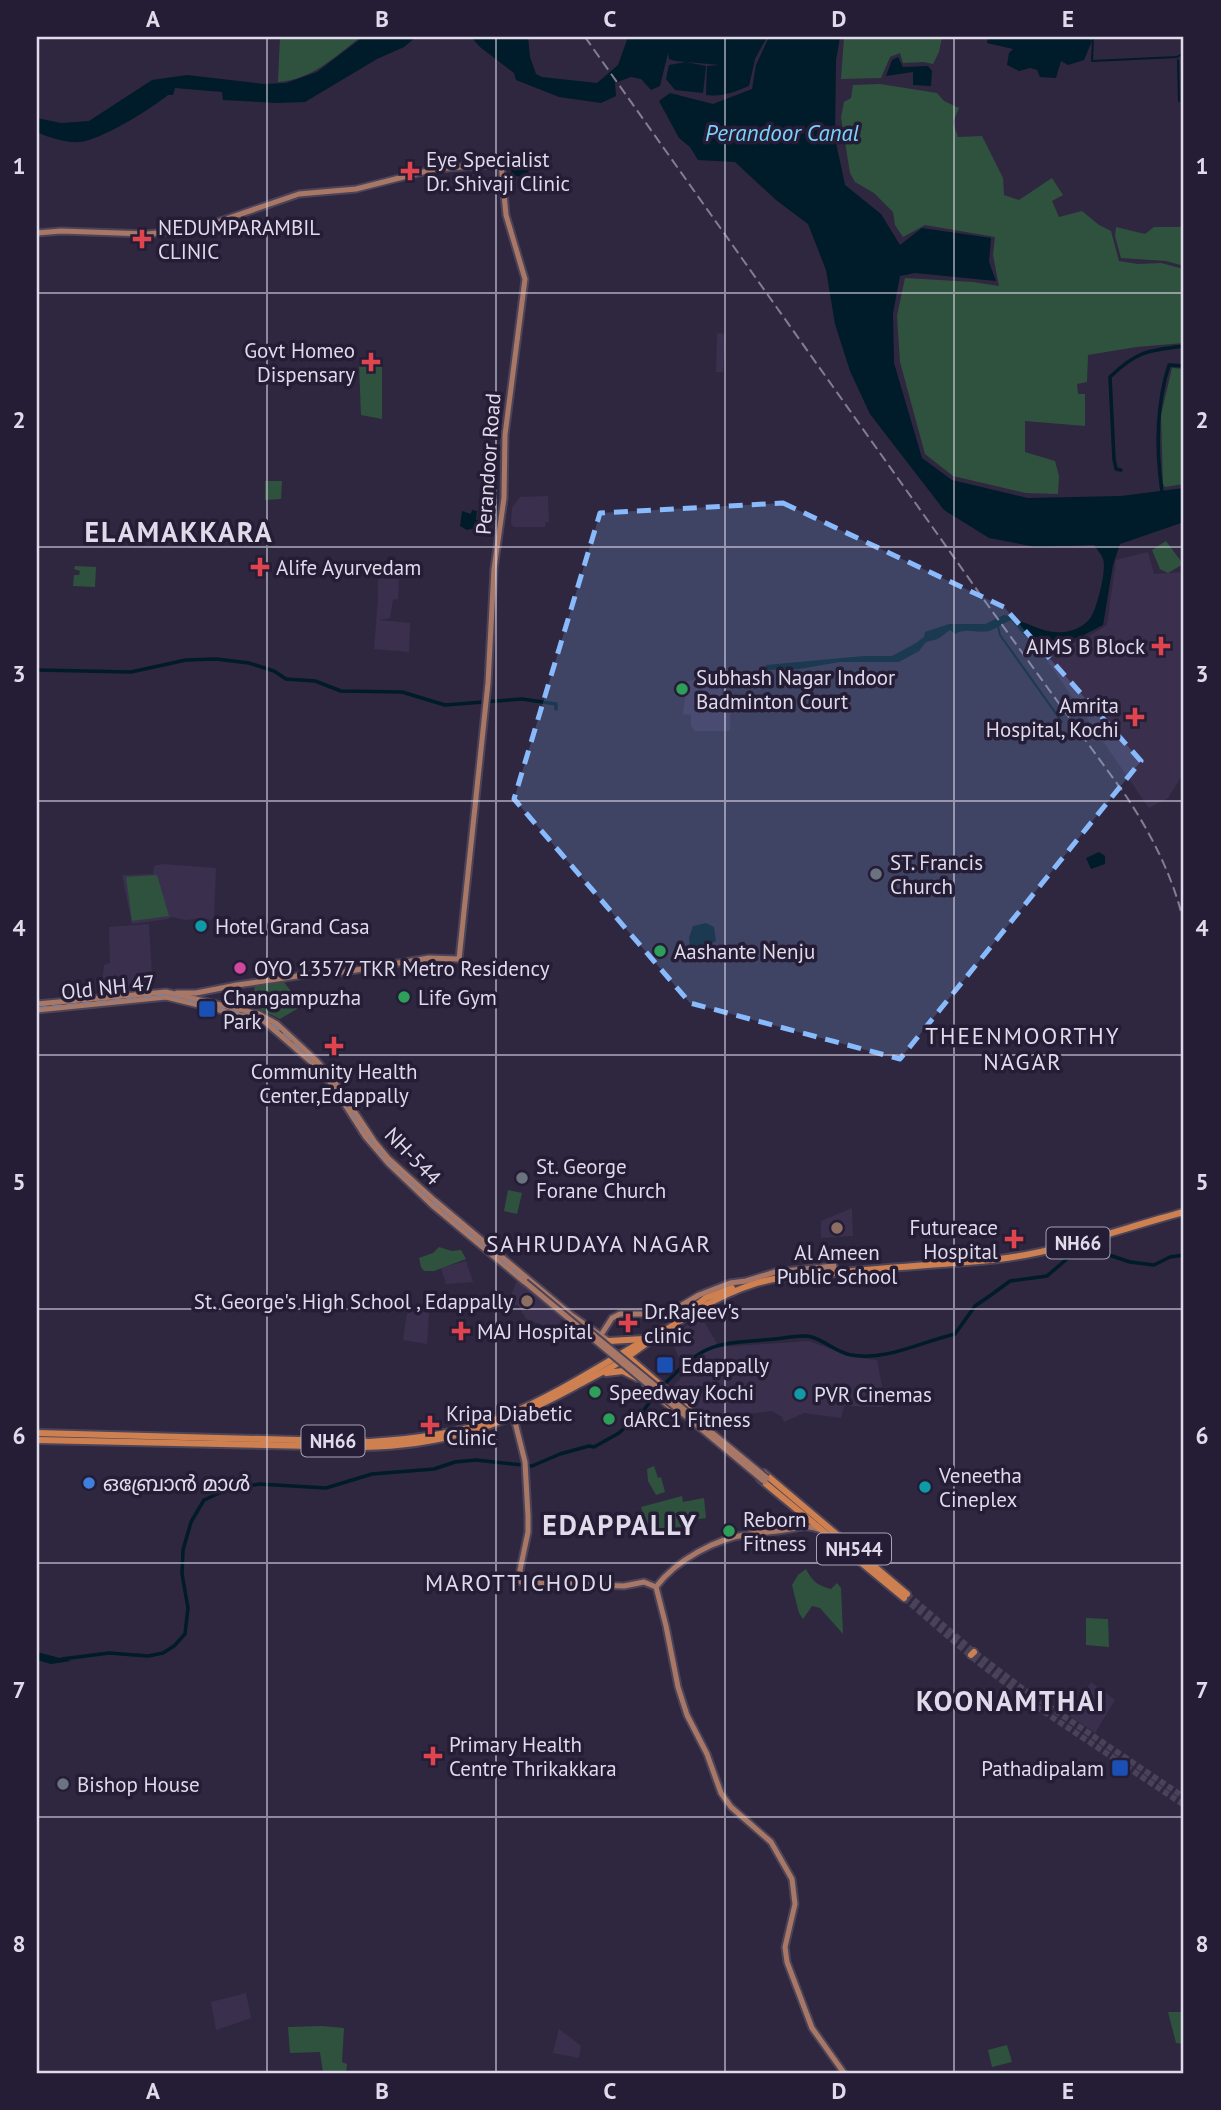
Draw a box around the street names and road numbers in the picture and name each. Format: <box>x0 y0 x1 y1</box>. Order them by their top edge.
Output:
street label: Perandoor Road <box>470 392 506 536</box>
street label: Old NH 47 <box>60 969 156 1005</box>
street label: NH-544 <box>379 1121 447 1191</box>
road number: NH66 <box>1046 1228 1110 1259</box>
road number: NH66 <box>302 1426 364 1456</box>
road number: NH544 <box>817 1534 891 1564</box>

